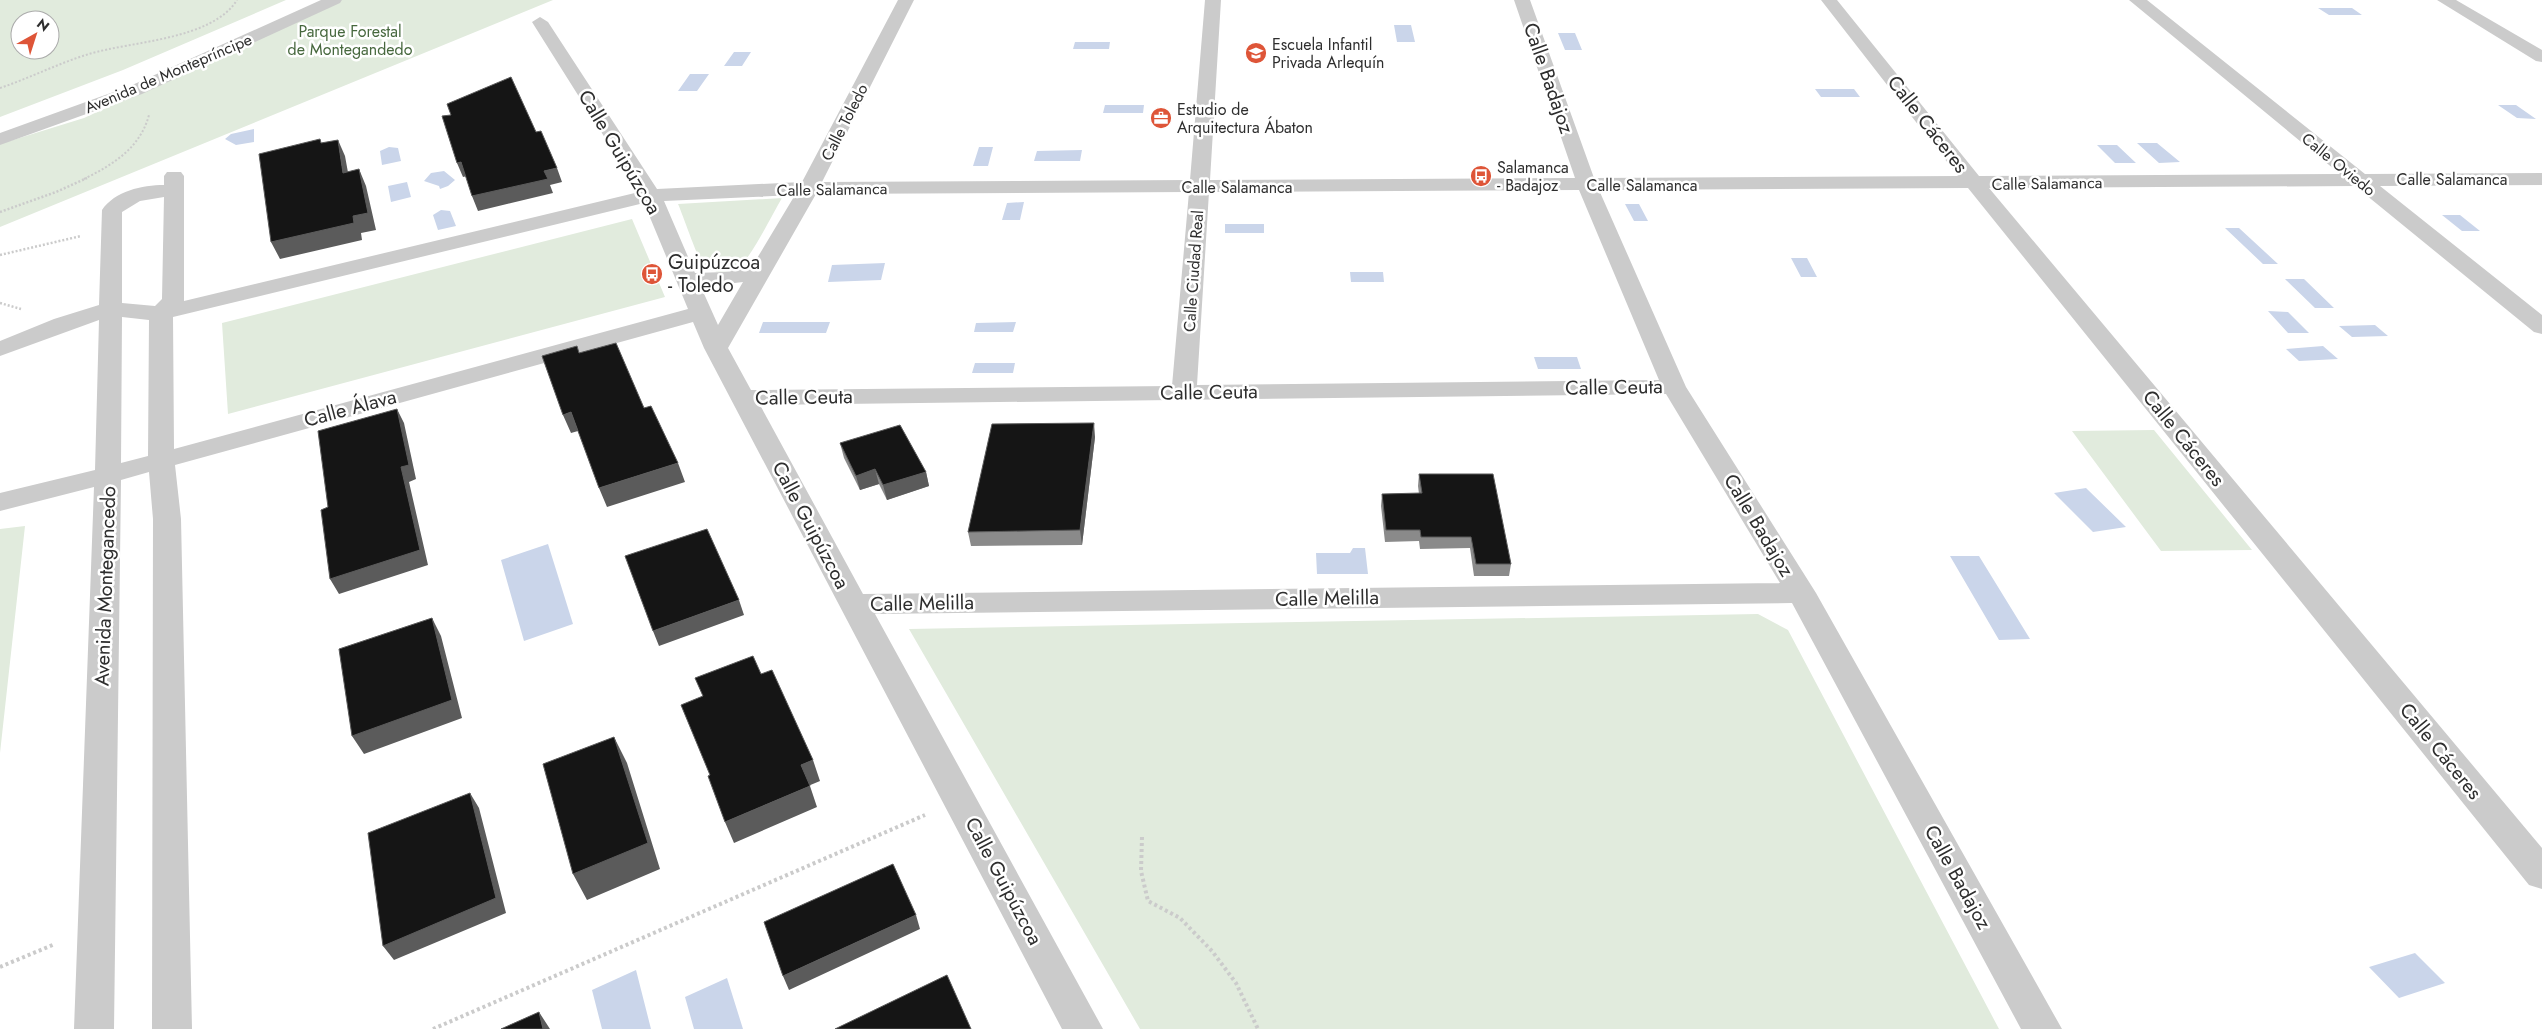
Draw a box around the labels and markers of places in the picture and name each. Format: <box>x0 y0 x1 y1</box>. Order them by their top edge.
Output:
place label: Escuela Infantil Privada Arlequín <box>1272 33 1385 74</box>
school or university icon: Escuela Infantil Privada Arlequín <box>1244 41 1268 65</box>
place label: Estudio de Arquitectura Ábaton <box>1177 98 1313 139</box>
office icon: Estudio de Arquitectura Ábaton <box>1149 106 1173 130</box>
place label: Salamanca - Badajoz <box>1497 156 1569 197</box>
bus stop icon: Salamanca - Badajoz <box>1469 164 1493 188</box>
place label: Guipúzcoa - Toledo <box>668 248 760 300</box>
bus stop icon: Guipúzcoa - Toledo <box>640 262 664 286</box>

